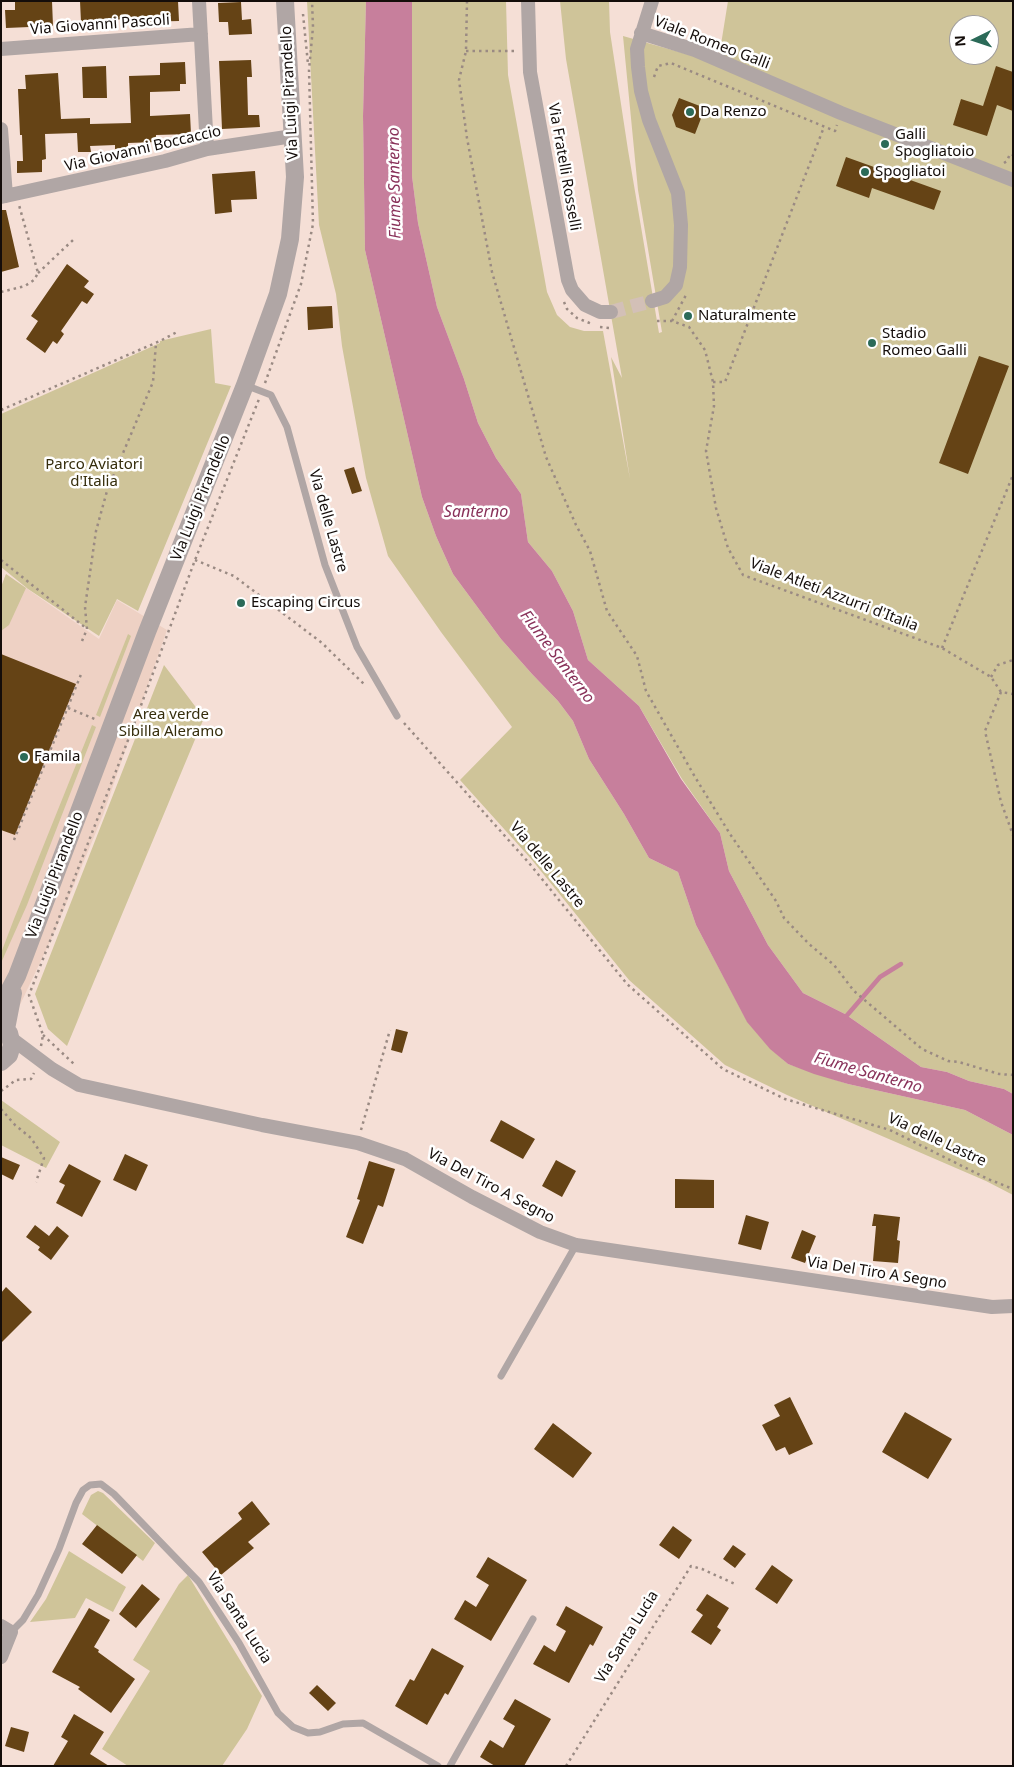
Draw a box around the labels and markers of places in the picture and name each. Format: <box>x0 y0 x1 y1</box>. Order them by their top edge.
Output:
place label: Da Renzo <box>700 103 766 121</box>
marker: Da Renzo <box>684 106 696 118</box>
place label: Galli Spogliatoio <box>895 126 974 161</box>
marker: Galli Spogliatoio <box>879 138 891 150</box>
place label: Spogliatoi <box>875 163 945 181</box>
marker: Spogliatoi <box>859 166 871 178</box>
place label: Naturalmente <box>698 307 796 325</box>
marker: Naturalmente <box>682 310 694 322</box>
place label: Stadio Romeo Galli <box>882 325 967 360</box>
marker: Stadio Romeo Galli <box>866 337 878 349</box>
place label: Escaping Circus <box>251 594 361 612</box>
marker: Escaping Circus <box>235 597 247 609</box>
place label: Famila <box>34 748 80 766</box>
marker: Famila <box>18 751 30 763</box>

